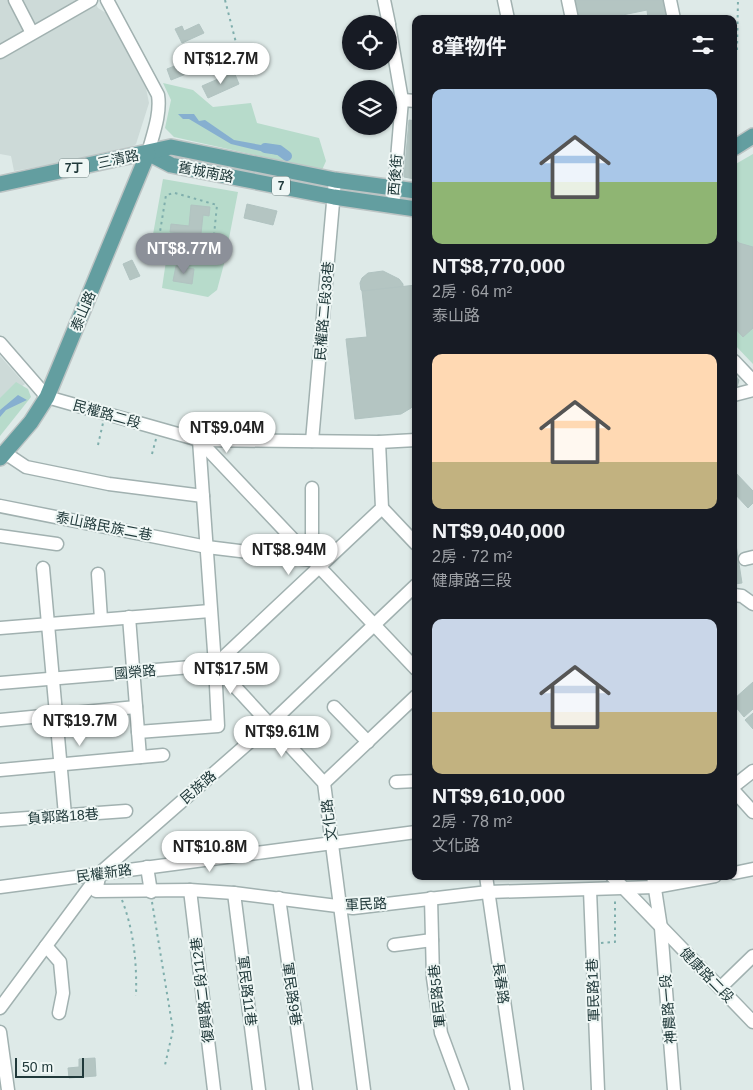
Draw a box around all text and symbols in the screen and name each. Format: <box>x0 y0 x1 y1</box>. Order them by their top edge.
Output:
map controls <box>342 15 397 135</box>
button: locate <box>342 15 397 70</box>
icon: filters <box>689 31 717 59</box>
text: 8筆物件 <box>432 35 507 58</box>
pin: NT$12.7M <box>169 42 273 85</box>
text: NT$12.7M <box>184 50 258 67</box>
button: layers <box>342 80 397 135</box>
icon: home <box>530 122 620 212</box>
street label: 三清路 <box>96 147 140 171</box>
street label: 西後街 <box>385 153 405 197</box>
road number: 7丁 <box>59 158 89 178</box>
street label: 舊城南路 <box>177 159 235 185</box>
road number: 7 <box>272 177 290 196</box>
pin: NT$8.77M <box>132 232 236 275</box>
text: NT$8.77M <box>147 240 221 257</box>
text: NT$8,770,000 <box>432 254 565 277</box>
street label: 民權路二段38巷 <box>312 261 336 361</box>
text: 2房 · 64 m² <box>432 283 512 300</box>
street label: 泰山路 <box>67 289 99 333</box>
text: 泰山路 <box>432 307 480 324</box>
icon: home <box>530 387 620 477</box>
street label: 民權路二段 <box>71 397 143 431</box>
pin: NT$9.04M <box>175 412 279 454</box>
text: NT$9.04M <box>190 419 264 436</box>
street label: 泰山路民族二巷 <box>54 509 154 543</box>
text: NT$9,040,000 <box>432 519 565 542</box>
pin: NT$8.94M <box>237 534 341 576</box>
text: NT$8.94M <box>252 541 326 558</box>
text: 2房 · 72 m² <box>432 548 512 565</box>
text: 健康路三段 <box>432 572 512 589</box>
pin: NT$17.5M <box>179 652 283 695</box>
icon: home <box>530 652 620 742</box>
text: NT$17.5M <box>194 660 268 677</box>
street label: 國榮路 <box>113 662 157 682</box>
pin: NT$19.7M <box>28 704 132 747</box>
text: NT$19.7M <box>43 712 117 729</box>
pin: NT$9.61M <box>230 716 334 758</box>
text: NT$9.61M <box>245 723 319 740</box>
street label: 民族路 <box>177 767 219 807</box>
text: NT$9,610,000 <box>432 784 565 807</box>
street label: 文化路 <box>319 798 339 842</box>
street label: 負郭路18巷 <box>27 806 99 826</box>
text: 2房 · 78 m² <box>432 813 512 830</box>
pin: NT$10.8M <box>158 830 262 873</box>
text: 文化路 <box>432 837 480 854</box>
text: NT$10.8M <box>173 838 247 855</box>
street label: 民權新路 <box>75 861 133 885</box>
street label: 軍民路 <box>345 895 387 913</box>
street label: 復興路二段112巷 <box>188 936 216 1044</box>
street label: 健康路二段 <box>677 944 737 1006</box>
street label: 軍民路11巷 <box>235 955 259 1027</box>
street label: 軍民路1巷 <box>584 958 602 1022</box>
street label: 軍民路9巷 <box>280 961 304 1027</box>
street label: 長春路 <box>490 961 512 1005</box>
street label: 軍民路5巷 <box>426 963 448 1029</box>
street label: 神農路一段 <box>657 973 679 1045</box>
scale bar <box>15 1055 84 1078</box>
text: 50 m <box>22 1059 53 1075</box>

